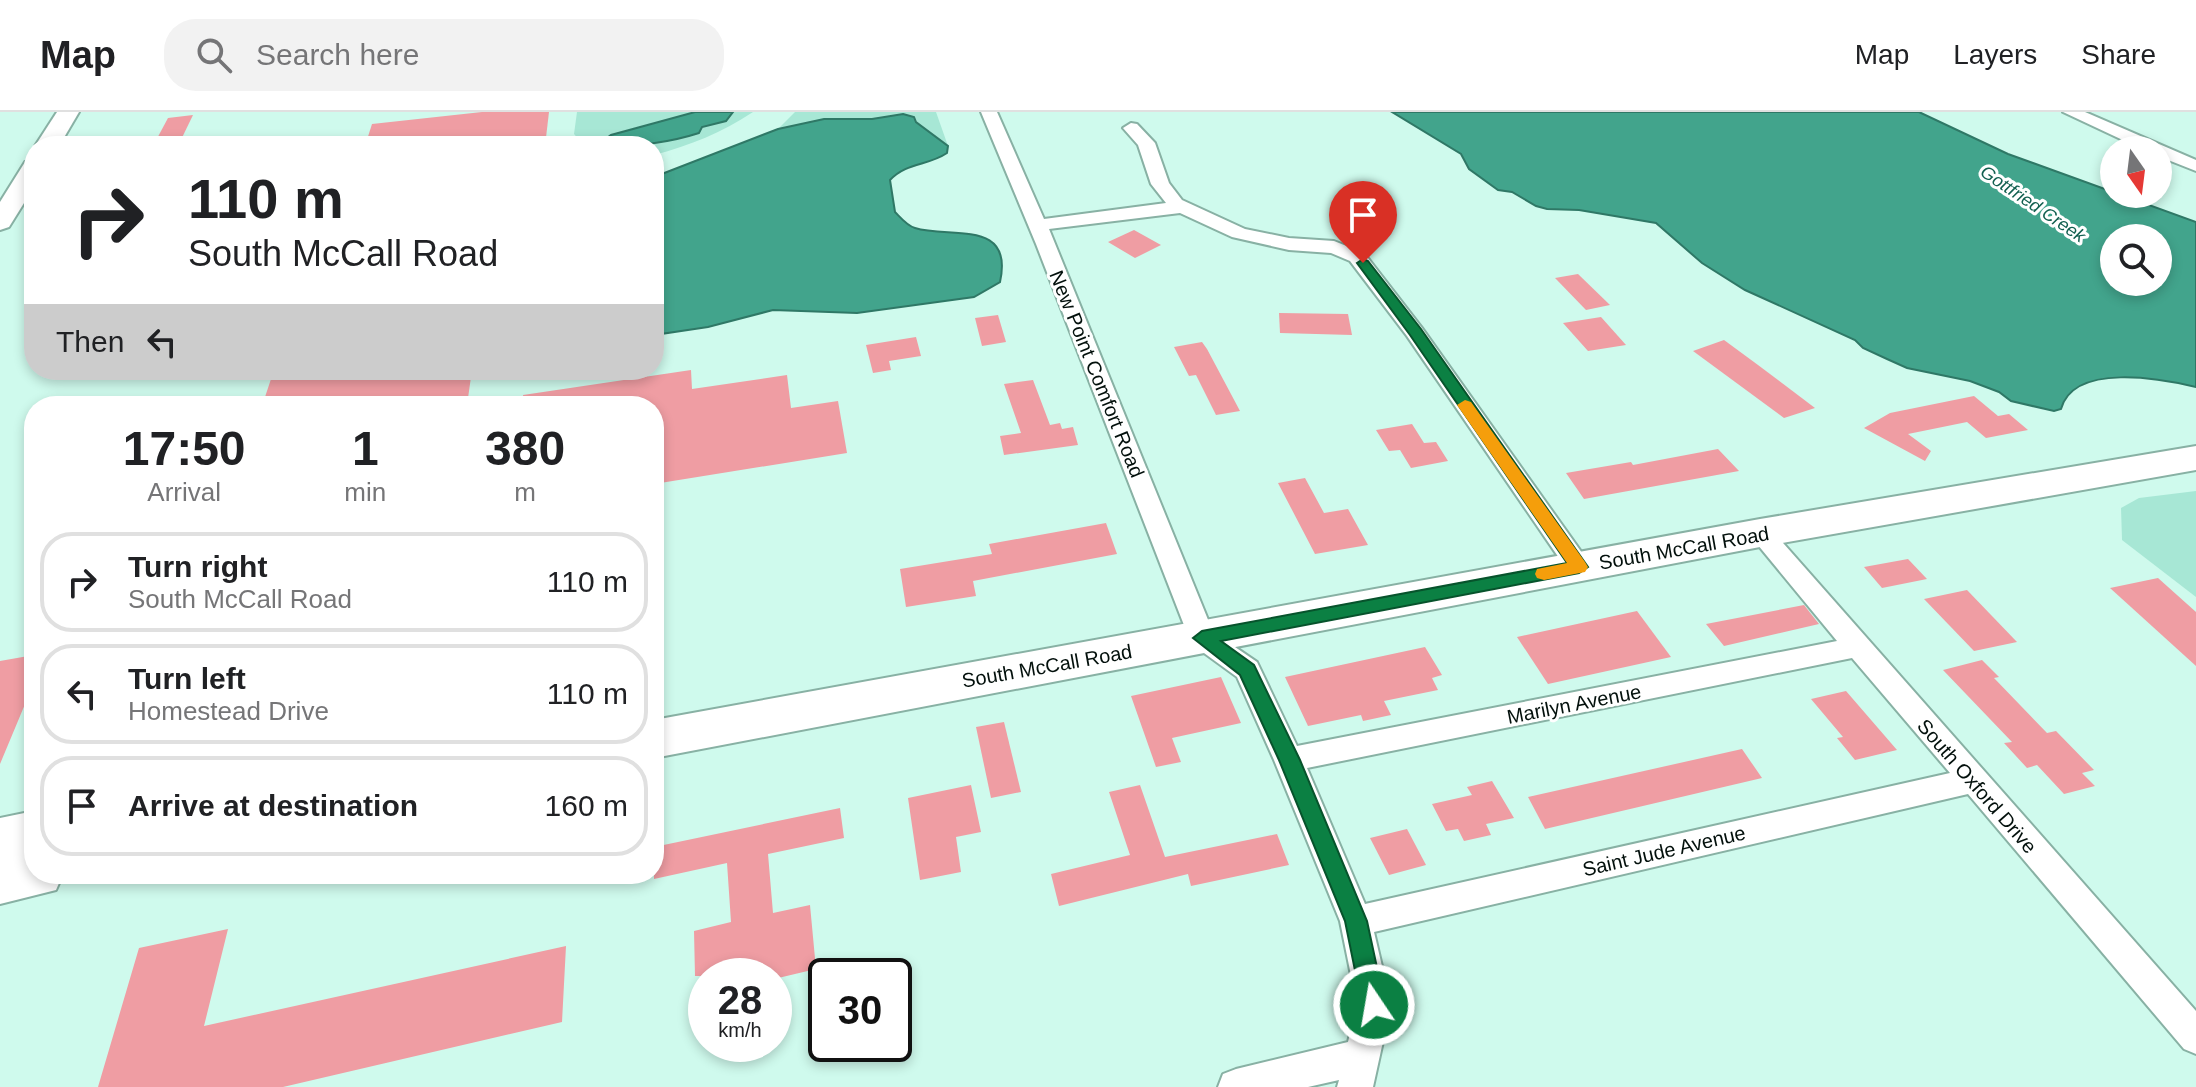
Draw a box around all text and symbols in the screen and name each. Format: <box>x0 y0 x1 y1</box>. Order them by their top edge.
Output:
search box <box>164 19 724 91</box>
icon: search <box>192 33 236 77</box>
text: Map <box>40 34 116 76</box>
text: Search here <box>256 38 419 71</box>
text: Map <box>1855 39 1909 70</box>
text: Layers <box>1953 39 2037 70</box>
text: Share <box>2081 39 2156 70</box>
north arrow <box>2100 136 2172 208</box>
map controls <box>2100 136 2172 296</box>
water label: Gottfried Creek <box>1977 162 2090 247</box>
text: 110 m <box>188 167 344 230</box>
icon: right <box>56 168 160 272</box>
pin <box>1329 181 1397 263</box>
icon: arrive <box>1341 193 1385 237</box>
button: search <box>2100 224 2172 296</box>
text: South McCall Road <box>188 233 498 274</box>
street label: New Point Comfort Road <box>1045 267 1149 481</box>
icon: left <box>140 320 184 364</box>
text: Then <box>56 325 124 358</box>
text: 17:50 <box>123 422 246 475</box>
text: 1 <box>352 422 379 475</box>
text: 380 <box>485 422 565 475</box>
text: Arrival <box>147 477 221 507</box>
text: min <box>344 477 386 507</box>
text: m <box>514 477 536 507</box>
street label: South McCall Road <box>1597 522 1771 574</box>
text: Turn right <box>128 550 267 583</box>
icon: right <box>60 560 104 604</box>
text: 110 m <box>547 565 628 598</box>
text: South McCall Road <box>128 584 352 614</box>
street label: South McCall Road <box>960 640 1134 692</box>
text: Turn left <box>128 662 246 695</box>
icon: left <box>60 672 104 716</box>
text: 110 m <box>547 677 628 710</box>
street label: Marilyn Avenue <box>1505 680 1643 728</box>
text: Homestead Drive <box>128 696 329 726</box>
street label: South Oxford Drive <box>1913 715 2041 857</box>
icon: arrive <box>60 784 104 828</box>
text: Arrive at destination <box>128 789 418 822</box>
text: 160 m <box>545 789 628 822</box>
street label: Saint Jude Avenue <box>1580 822 1748 880</box>
speed limit sign: 30 <box>808 958 912 1062</box>
position arrow <box>1332 963 1416 1047</box>
text: 28 <box>718 978 762 1022</box>
text: km/h <box>718 1019 762 1041</box>

